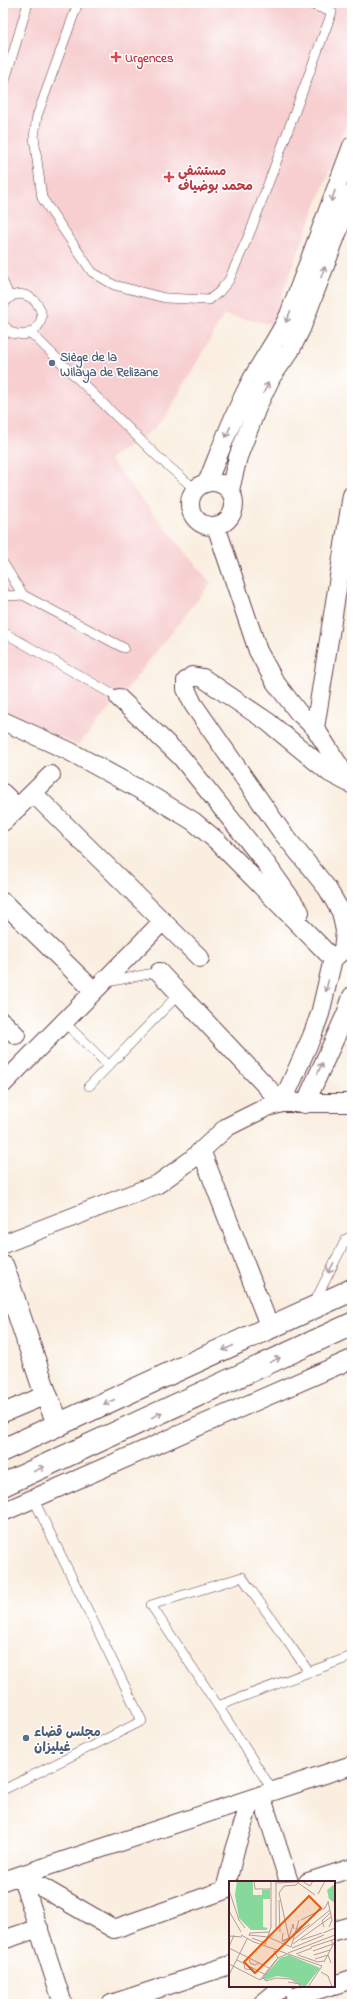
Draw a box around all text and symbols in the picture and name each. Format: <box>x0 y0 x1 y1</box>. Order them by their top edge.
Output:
place label: Urgences <box>125 49 174 70</box>
marker: Urgences <box>110 51 122 63</box>
place label: مستشفى محمد بوضياف <box>178 162 253 196</box>
marker: مستشفى محمد بوضياف <box>163 171 175 183</box>
one-way arrow <box>329 189 337 201</box>
one-way arrow <box>319 266 327 278</box>
one-way arrow <box>283 311 291 323</box>
place label: Siège de la Wilaya de Relizane <box>60 348 160 384</box>
marker: Siège de la Wilaya de Relizane <box>47 358 57 368</box>
one-way arrow <box>263 382 270 394</box>
one-way arrow <box>224 426 232 438</box>
one-way arrow <box>322 979 330 992</box>
one-way arrow <box>317 1062 325 1074</box>
one-way arrow <box>327 1262 335 1274</box>
one-way arrow <box>222 1345 234 1352</box>
one-way arrow <box>268 1356 280 1363</box>
one-way arrow <box>104 1399 116 1406</box>
one-way arrow <box>150 1411 162 1418</box>
one-way arrow <box>32 1465 44 1472</box>
place label: مجلس قضاء غيليزان <box>34 1723 101 1757</box>
marker: مجلس قضاء غيليزان <box>21 1733 31 1743</box>
inset map <box>229 1881 335 1987</box>

